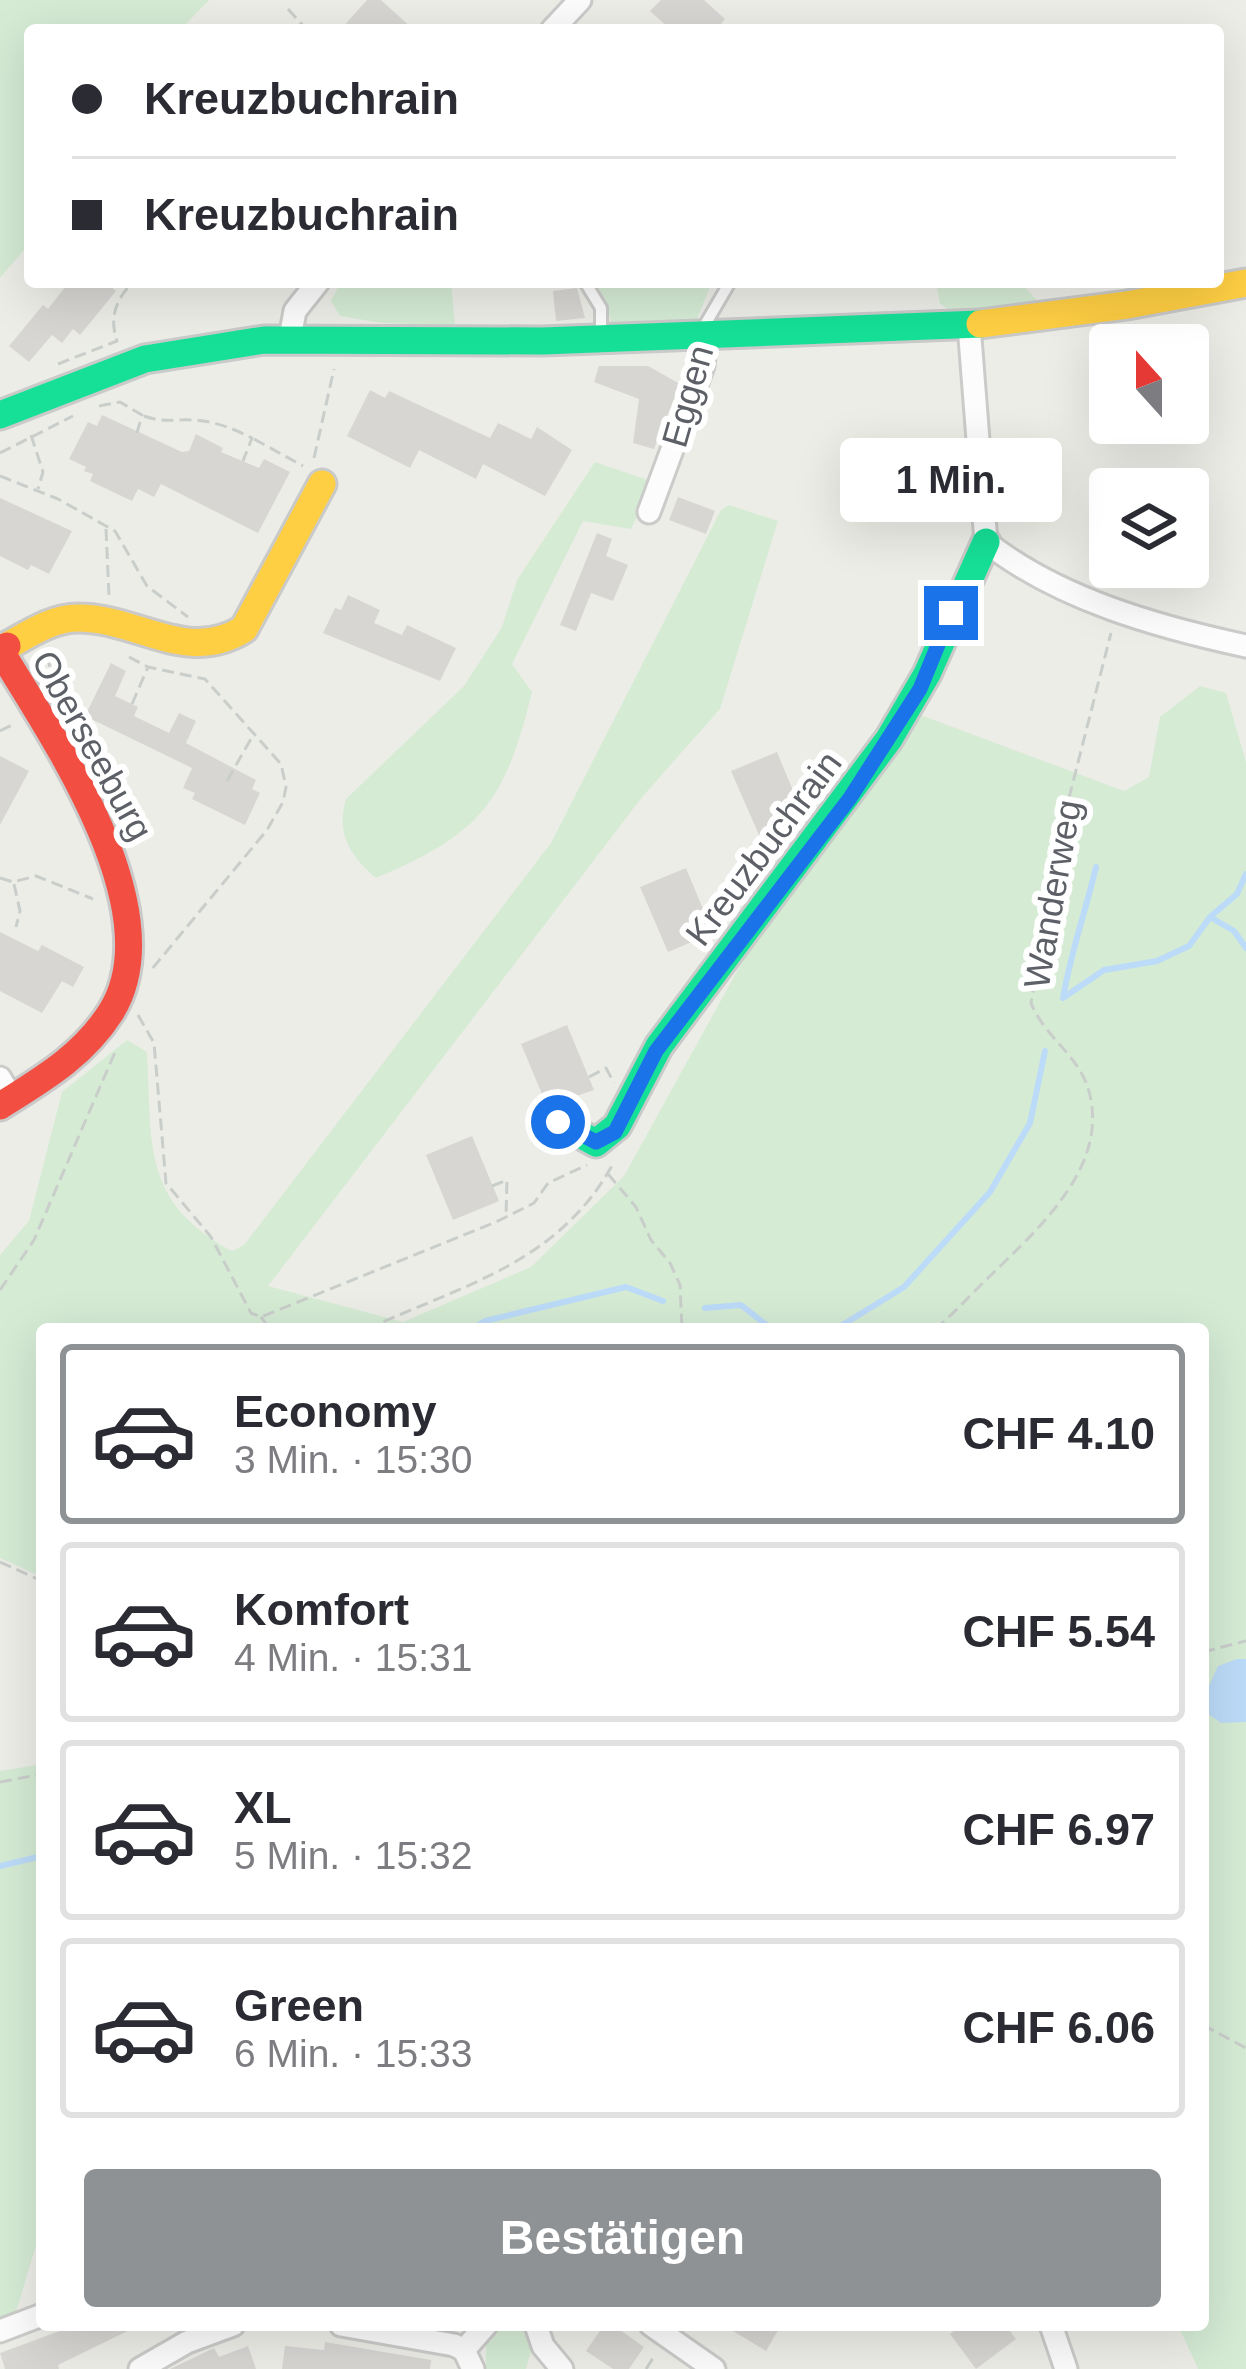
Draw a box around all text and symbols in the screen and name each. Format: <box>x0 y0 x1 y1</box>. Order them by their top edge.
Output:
text: Kreuzbuchrain <box>144 73 459 124</box>
text: Kreuzbuchrain <box>144 189 459 240</box>
north arrow <box>1089 324 1209 444</box>
map controls <box>1089 324 1209 588</box>
street label: Eggen <box>653 340 722 452</box>
callout: 1 Min. <box>840 439 1062 523</box>
text: 1 Min. <box>896 458 1006 501</box>
button: layers <box>1089 468 1209 588</box>
route end <box>924 586 978 640</box>
street label: Oberseeburg <box>24 643 161 847</box>
street label: Kreuzbuchrain <box>677 743 850 953</box>
street label: Wanderweg <box>1016 797 1089 992</box>
route start <box>531 1095 585 1149</box>
icon: car <box>90 1380 198 1488</box>
text: Economy <box>234 1386 437 1437</box>
text: CHF 4.10 <box>962 1408 1155 1459</box>
text: 3 Min. · 15:30 <box>234 1438 472 1481</box>
icon: car <box>90 1578 198 1686</box>
text: Komfort <box>234 1584 409 1635</box>
text: CHF 5.54 <box>962 1606 1155 1657</box>
text: 4 Min. · 15:31 <box>234 1636 472 1679</box>
icon: car <box>90 1776 198 1884</box>
text: XL <box>234 1782 292 1833</box>
text: CHF 6.97 <box>962 1804 1155 1855</box>
text: 5 Min. · 15:32 <box>234 1834 472 1877</box>
icon: car <box>90 1974 198 2082</box>
text: Green <box>234 1980 364 2031</box>
text: CHF 6.06 <box>962 2002 1155 2053</box>
text: 6 Min. · 15:33 <box>234 2032 472 2075</box>
button: Bestätigen <box>84 2169 1161 2307</box>

